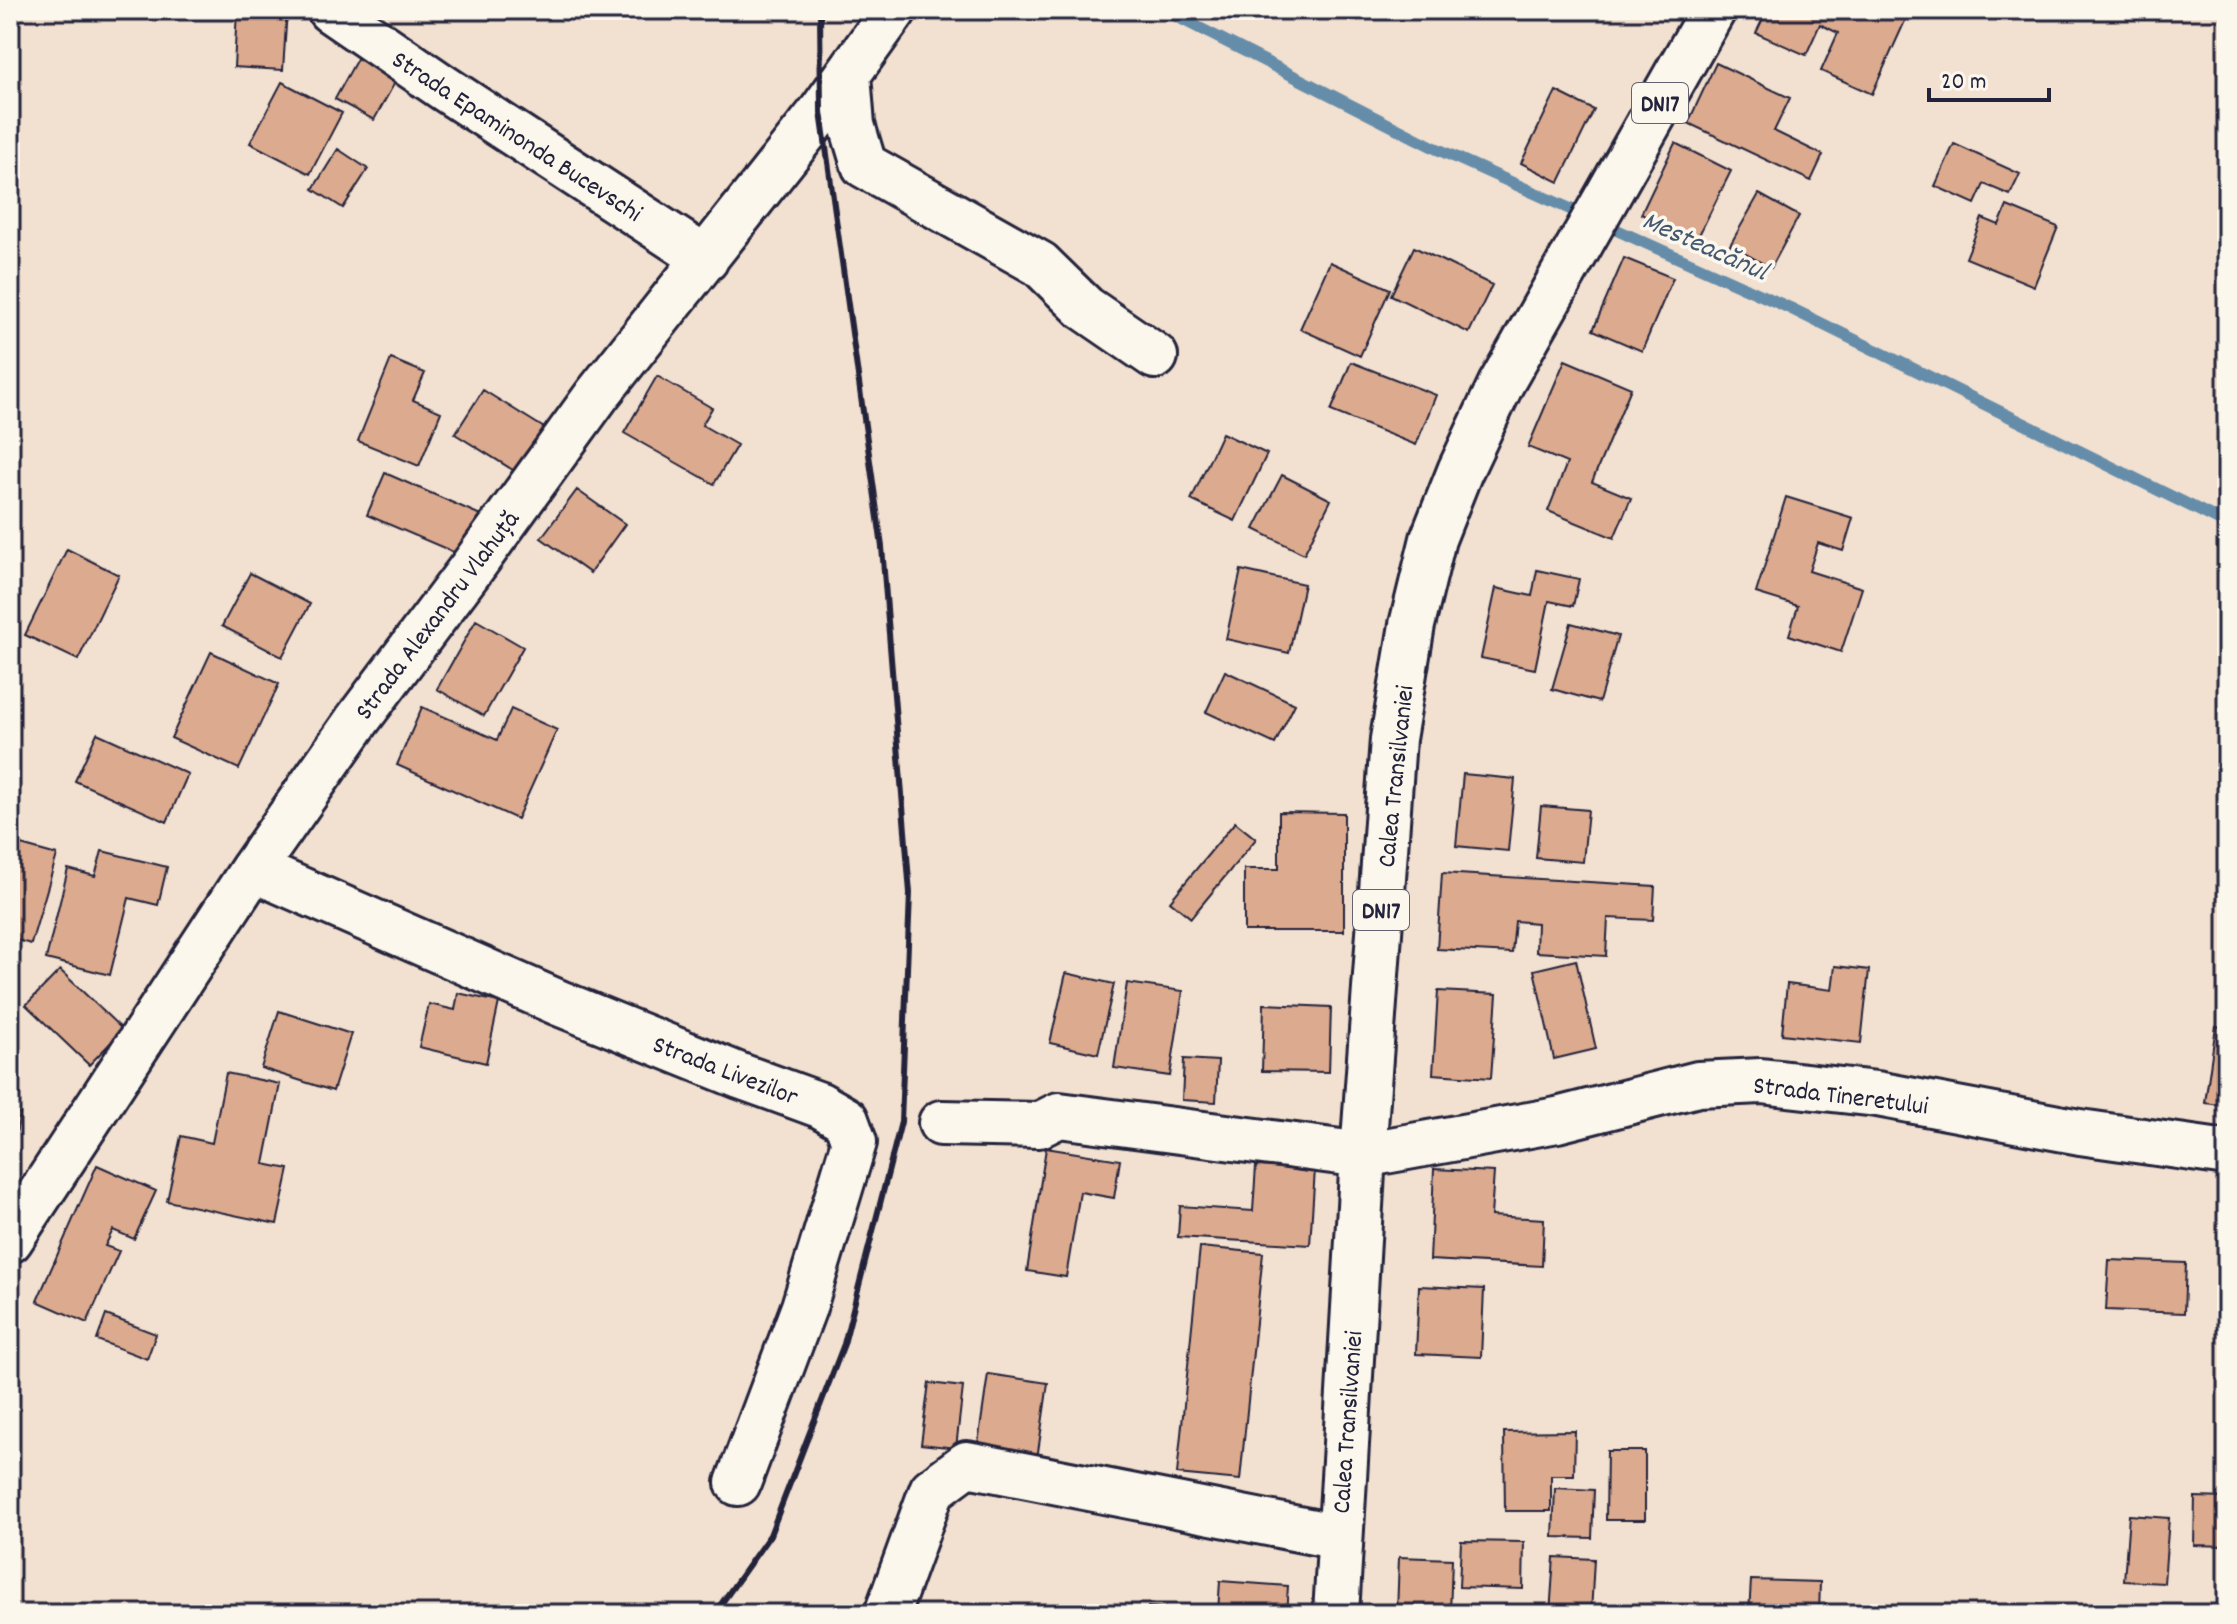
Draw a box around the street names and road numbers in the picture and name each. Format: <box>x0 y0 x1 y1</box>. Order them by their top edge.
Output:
street label: Strada Epaminonda Bucevschi <box>384 43 649 233</box>
road number: DN17 <box>1632 83 1688 123</box>
street label: Strada Alexandru Vlahuță <box>347 503 530 729</box>
street label: Calea Transilvaniei <box>1370 683 1425 869</box>
road number: DN17 <box>1353 890 1409 930</box>
street label: Strada Livezilor <box>647 1028 803 1117</box>
street label: Strada Tineretului <box>1751 1068 1930 1127</box>
street label: Calea Transilvaniei <box>1325 1329 1374 1515</box>

